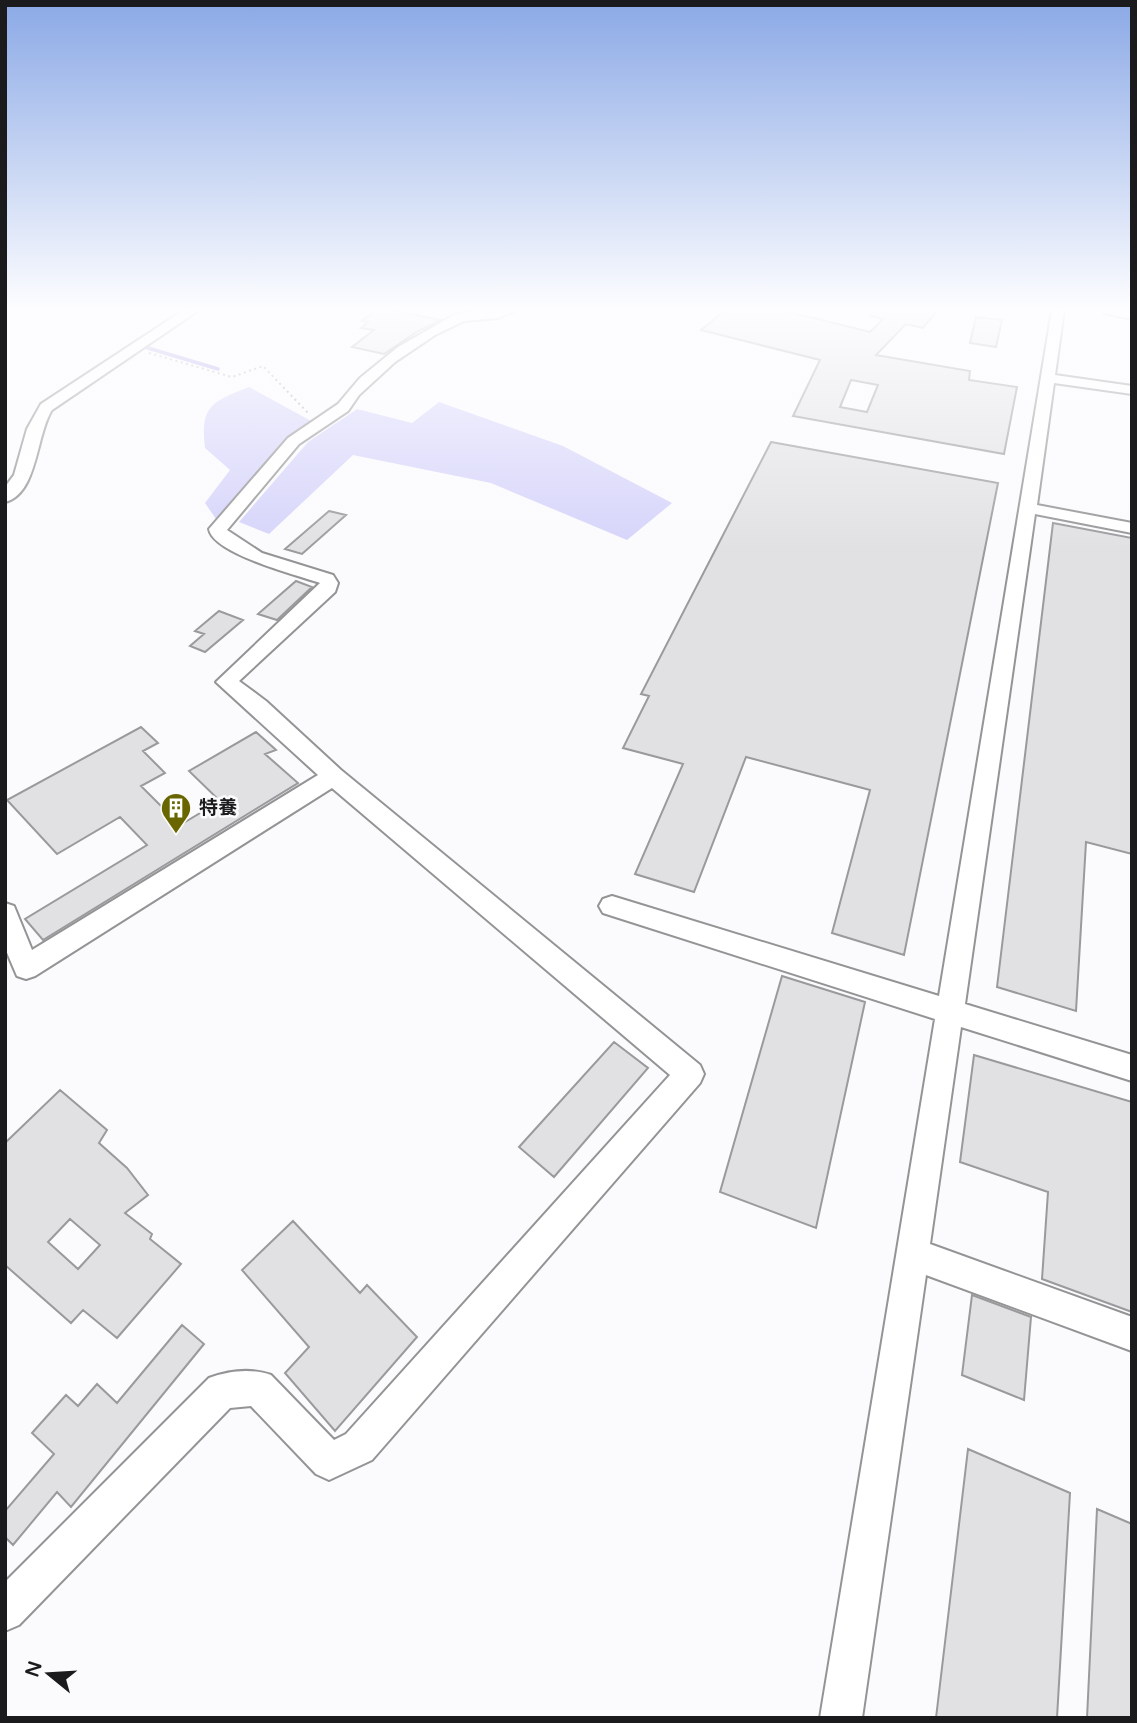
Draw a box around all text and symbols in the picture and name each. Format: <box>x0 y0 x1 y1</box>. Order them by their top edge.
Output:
building icon: 特養 <box>159 791 193 835</box>
place label: 特養 <box>199 797 237 819</box>
north arrow <box>14 1639 84 1709</box>
text: N <box>21 1658 47 1680</box>

